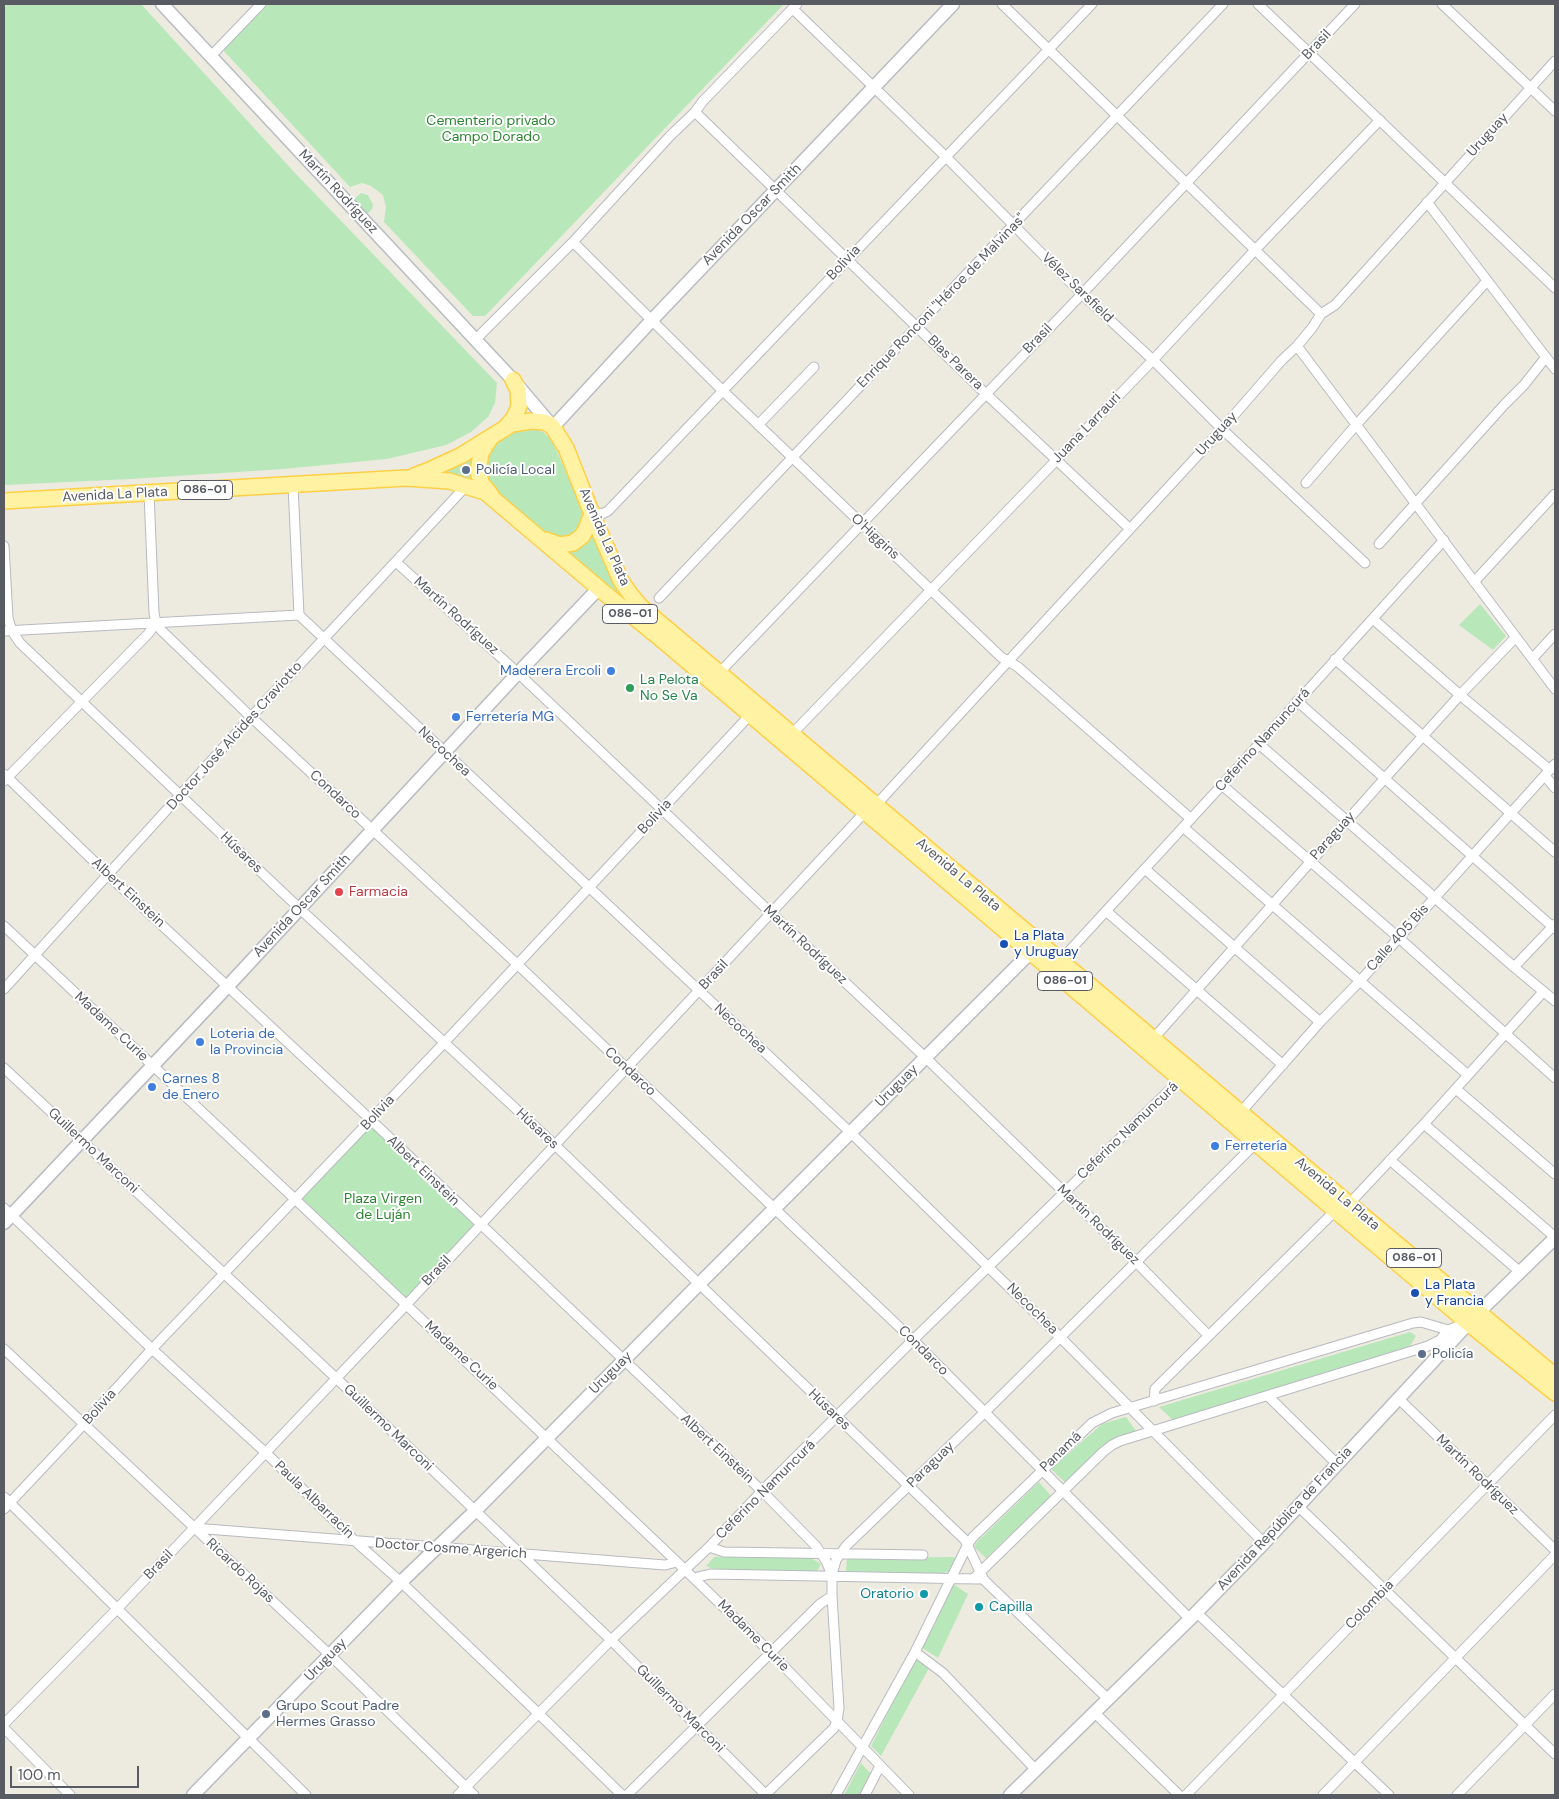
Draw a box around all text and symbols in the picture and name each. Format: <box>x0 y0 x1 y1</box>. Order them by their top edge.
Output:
street label: Brasil <box>1299 27 1335 63</box>
street label: Uruguay <box>1464 110 1512 160</box>
park label: Cementerio privado Campo Dorado <box>426 113 556 146</box>
street label: Martín Rodríguez <box>295 147 381 237</box>
street label: Avenida Oscar Smith <box>699 161 805 269</box>
street label: Enrique Ronconi "Héroe de Malvinas" <box>854 210 1030 392</box>
street label: Bolivia <box>824 242 864 284</box>
street label: Vélez Sarsfield <box>1038 250 1116 326</box>
street label: Brasil <box>1020 321 1056 357</box>
street label: Blas Parera <box>924 332 986 394</box>
street label: Juana Larrauri <box>1049 389 1125 467</box>
street label: Uruguay <box>1193 409 1241 459</box>
place label: Policía Local <box>476 462 555 478</box>
marker: Policía Local <box>460 464 472 476</box>
road number: 086-01 <box>178 480 232 500</box>
street label: Avenida La Plata <box>62 484 168 506</box>
street label: Avenida La Plata <box>575 485 633 589</box>
street label: O'Higgins <box>847 510 903 564</box>
street label: Martín Rodríguez <box>410 573 502 659</box>
road number: 086-01 <box>602 604 658 624</box>
street label: Doctor José Alcides Craviotto <box>164 658 306 814</box>
place label: Maderera Ercoli <box>500 663 601 679</box>
marker: Maderera Ercoli <box>605 665 617 677</box>
place label: La Pelota No Se Va <box>640 672 699 704</box>
marker: La Pelota No Se Va <box>624 682 636 694</box>
street label: Ceferino Namuncurá <box>1212 685 1314 795</box>
place label: Ferretería MG <box>466 709 554 725</box>
marker: Ferretería MG <box>450 711 462 723</box>
street label: Necochea <box>414 724 474 780</box>
street label: Condarco <box>306 767 364 823</box>
street label: Bolivia <box>635 796 675 838</box>
street label: Paraguay <box>1307 808 1359 864</box>
street label: Húsares <box>216 829 266 877</box>
street label: Avenida La Plata <box>912 835 1004 915</box>
street label: Avenida Oscar Smith <box>250 851 354 961</box>
street label: Albert Einstein <box>88 855 168 931</box>
place label: Farmacia <box>349 884 408 900</box>
marker: Farmacia <box>333 886 345 898</box>
street label: Calle 405 Bis <box>1363 901 1433 975</box>
street label: Martín Rodríguez <box>760 902 850 988</box>
place label: La Plata y Uruguay <box>1014 928 1079 960</box>
marker: La Plata y Uruguay <box>998 938 1010 950</box>
street label: Brasil <box>696 957 732 993</box>
road number: 086-01 <box>1038 971 1092 990</box>
street label: Madame Curie <box>71 989 151 1065</box>
street label: Necochea <box>710 1001 770 1057</box>
place label: Loteria de la Provincia <box>210 1026 283 1058</box>
marker: Loteria de la Provincia <box>194 1036 206 1048</box>
street label: Condarco <box>601 1044 659 1100</box>
street label: Uruguay <box>872 1061 922 1111</box>
place label: Carnes 8 de Enero <box>162 1071 220 1104</box>
street label: Ceferino Namuncurá <box>1074 1079 1182 1183</box>
marker: Carnes 8 de Enero <box>146 1081 158 1093</box>
street label: Bolivia <box>358 1092 398 1134</box>
street label: Guillermo Marconi <box>44 1105 142 1197</box>
street label: Húsares <box>512 1105 562 1153</box>
street label: Albert Einstein <box>383 1132 463 1210</box>
place label: Ferretería <box>1225 1138 1287 1154</box>
marker: Ferretería <box>1209 1140 1221 1152</box>
street label: Avenida La Plata <box>1291 1154 1383 1234</box>
street label: Martín Rodríguez <box>1053 1181 1143 1269</box>
park label: Plaza Virgen de Luján <box>344 1191 422 1224</box>
road number: 086-01 <box>1386 1248 1442 1268</box>
street label: Brasil <box>419 1253 455 1289</box>
place label: La Plata y Francia <box>1425 1277 1484 1310</box>
street label: Necochea <box>1003 1280 1061 1338</box>
marker: La Plata y Francia <box>1409 1287 1421 1299</box>
street label: Madame Curie <box>421 1318 501 1394</box>
street label: Condarco <box>894 1322 952 1380</box>
place label: Policía <box>1432 1346 1473 1362</box>
street label: Uruguay <box>586 1348 636 1398</box>
marker: Policía <box>1416 1348 1428 1360</box>
street label: Guillermo Marconi <box>340 1381 436 1475</box>
street label: Bolivia <box>80 1386 120 1428</box>
street label: Húsares <box>804 1386 854 1434</box>
street label: Albert Einstein <box>677 1411 757 1487</box>
street label: Panamá <box>1037 1428 1085 1476</box>
street label: Martín Rodríguez <box>1432 1431 1522 1519</box>
street label: Ceferino Namuncurá <box>713 1437 819 1543</box>
street label: Paraguay <box>904 1438 958 1492</box>
street label: Avenida República de Francia <box>1214 1444 1356 1594</box>
street label: Paula Albarracín <box>271 1458 357 1542</box>
street label: Ricardo Rojas <box>202 1535 278 1607</box>
street label: Doctor Cosme Argerich <box>375 1535 527 1563</box>
street label: Brasil <box>141 1547 177 1583</box>
street label: Colombia <box>1342 1577 1398 1633</box>
place label: Oratorio <box>860 1586 914 1602</box>
marker: Oratorio <box>918 1588 930 1600</box>
street label: Madame Curie <box>714 1597 792 1675</box>
place label: Capilla <box>989 1599 1033 1615</box>
marker: Capilla <box>973 1601 985 1613</box>
street label: Uruguay <box>301 1635 351 1685</box>
street label: Guillermo Marconi <box>632 1661 728 1757</box>
place label: Grupo Scout Padre Hermes Grasso <box>276 1698 399 1730</box>
marker: Grupo Scout Padre Hermes Grasso <box>260 1708 272 1720</box>
scale bar <box>12 1756 141 1788</box>
text: 100 m <box>18 1765 61 1785</box>

